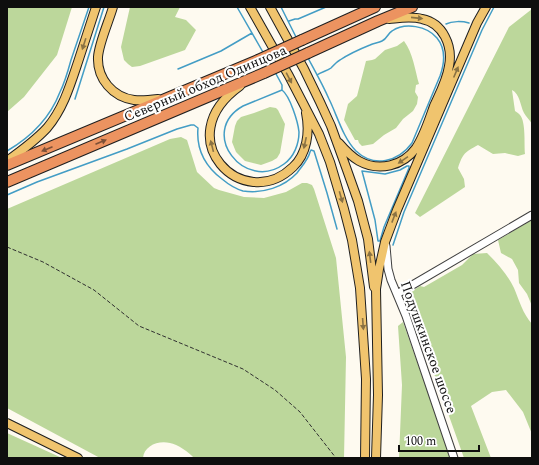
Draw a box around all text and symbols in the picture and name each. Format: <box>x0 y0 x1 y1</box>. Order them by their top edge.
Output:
one-way arrow <box>411 15 423 21</box>
one-way arrow <box>81 38 87 50</box>
street label: Северный обход Одинцова <box>120 40 290 127</box>
one-way arrow <box>454 65 460 77</box>
one-way arrow <box>286 72 293 83</box>
one-way arrow <box>302 137 308 149</box>
one-way arrow <box>96 139 107 145</box>
one-way arrow <box>208 140 214 153</box>
one-way arrow <box>41 146 52 152</box>
one-way arrow <box>398 156 409 164</box>
one-way arrow <box>338 191 344 203</box>
one-way arrow <box>392 210 398 222</box>
one-way arrow <box>367 251 373 263</box>
street label: Подушкинское шоссе <box>395 278 462 417</box>
one-way arrow <box>360 318 367 330</box>
scale bar <box>399 427 479 453</box>
text: 100 m <box>405 432 436 451</box>

